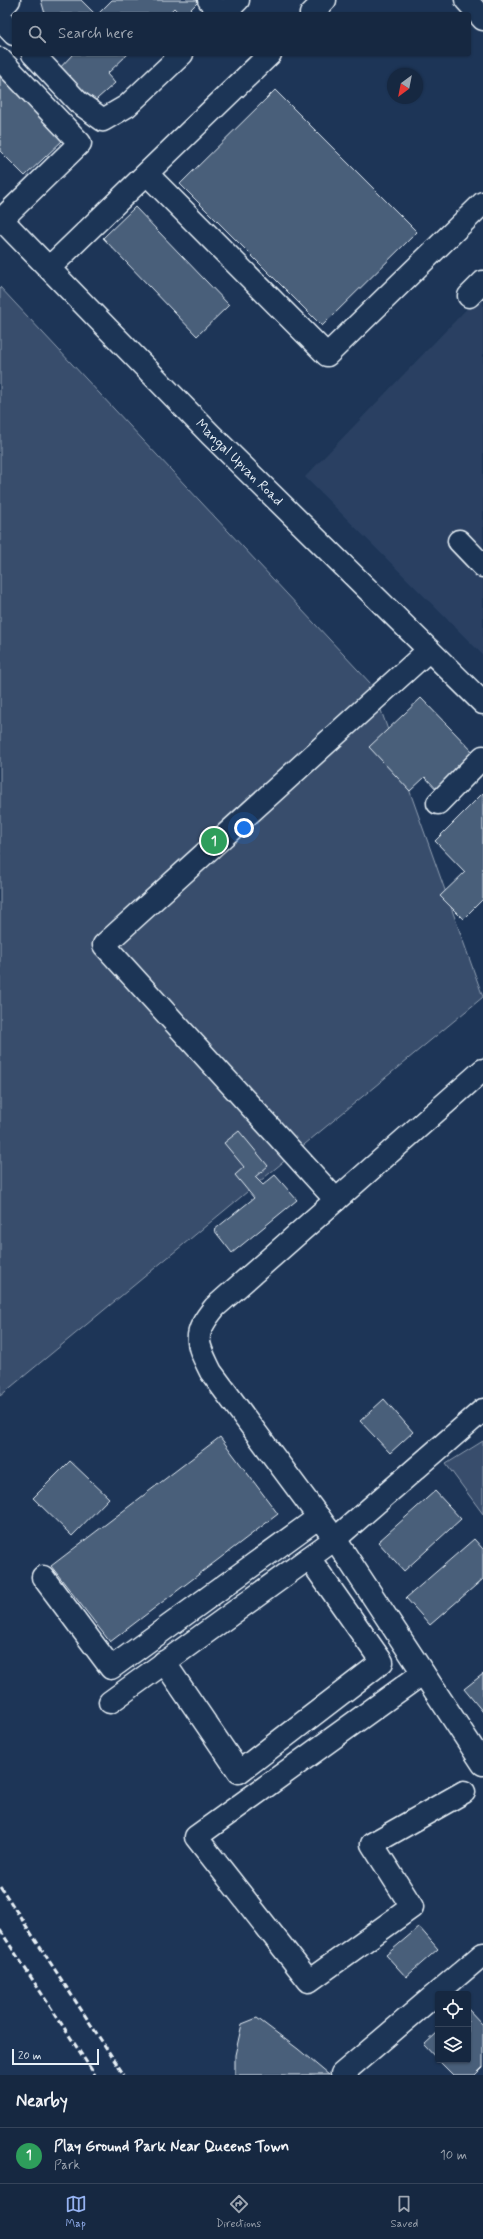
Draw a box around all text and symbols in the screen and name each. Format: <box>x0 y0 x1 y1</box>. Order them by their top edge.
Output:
search box <box>12 12 471 56</box>
icon: search <box>26 23 48 45</box>
text: Search here <box>58 24 134 44</box>
north arrow <box>387 68 423 104</box>
street label: Mangal Upvan Road <box>191 415 287 510</box>
your location <box>234 818 254 838</box>
pin: 1 <box>201 826 227 856</box>
map controls <box>435 1991 471 2063</box>
button: locate <box>435 1991 471 2027</box>
button: layers <box>435 2027 471 2063</box>
scale bar <box>12 2047 99 2066</box>
text: 20 m <box>18 2049 41 2063</box>
text: Nearby <box>16 2090 68 2112</box>
text: Play Ground Park Near Queens Town <box>54 2137 289 2157</box>
text: 1 <box>26 2147 32 2164</box>
text: 10 m <box>440 2147 467 2164</box>
text: Park <box>54 2157 80 2174</box>
tab: Map <box>65 2193 87 2231</box>
tab: Directions <box>216 2193 261 2231</box>
tab: Saved <box>391 2193 418 2231</box>

